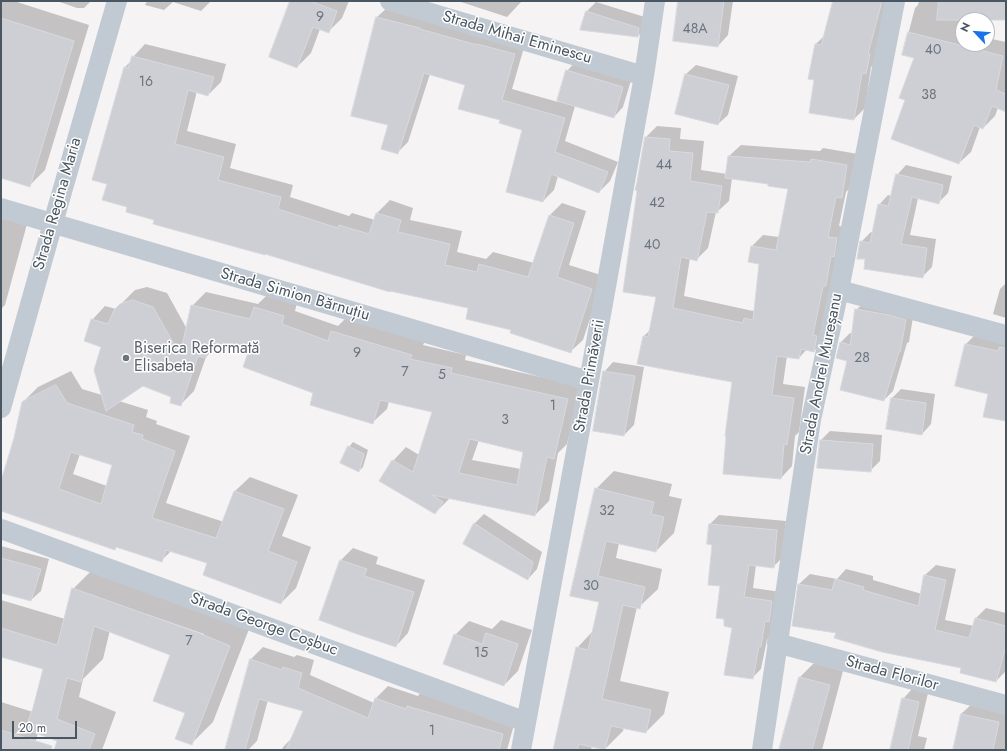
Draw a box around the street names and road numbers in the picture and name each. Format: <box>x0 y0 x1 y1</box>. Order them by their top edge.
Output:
street label: Strada Mihai Eminescu <box>440 8 594 68</box>
street label: Strada Regina Maria <box>30 136 86 272</box>
street label: Strada Simion Bărnuțiu <box>218 265 372 325</box>
street label: Strada Andrei Mureșanu <box>797 292 847 456</box>
street label: Strada Primăverii <box>571 318 609 434</box>
street label: Strada George Coșbuc <box>188 589 340 661</box>
street label: Strada Florilor <box>843 652 941 696</box>

